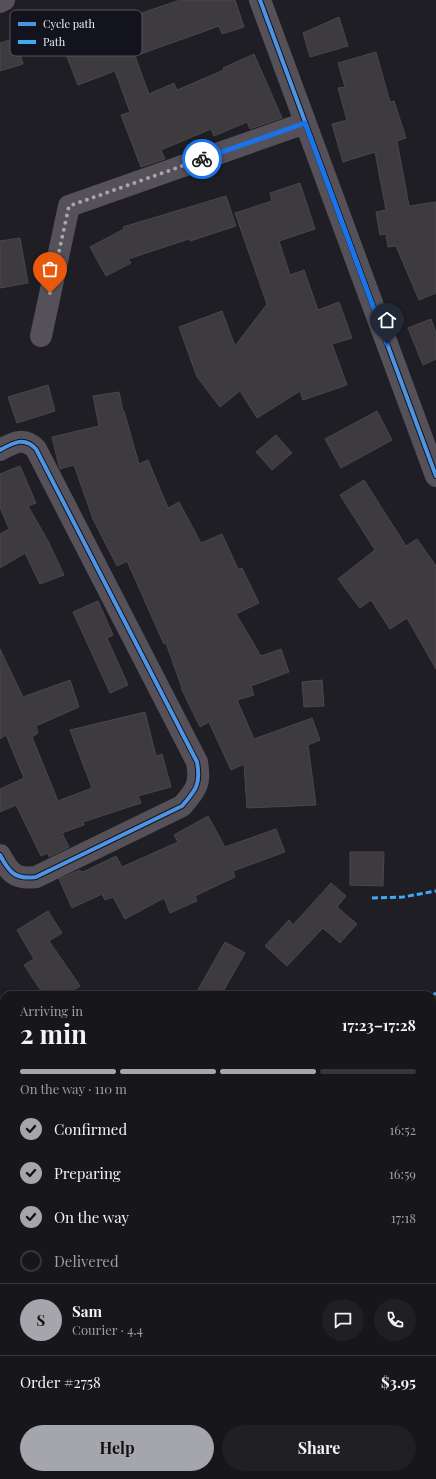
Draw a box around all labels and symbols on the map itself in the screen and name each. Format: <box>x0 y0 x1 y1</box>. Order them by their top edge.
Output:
legend <box>10 10 142 56</box>
text: Cycle path <box>43 16 95 31</box>
text: Path <box>43 34 66 49</box>
courier <box>182 139 222 179</box>
pin <box>33 252 67 293</box>
pin <box>370 303 404 344</box>

